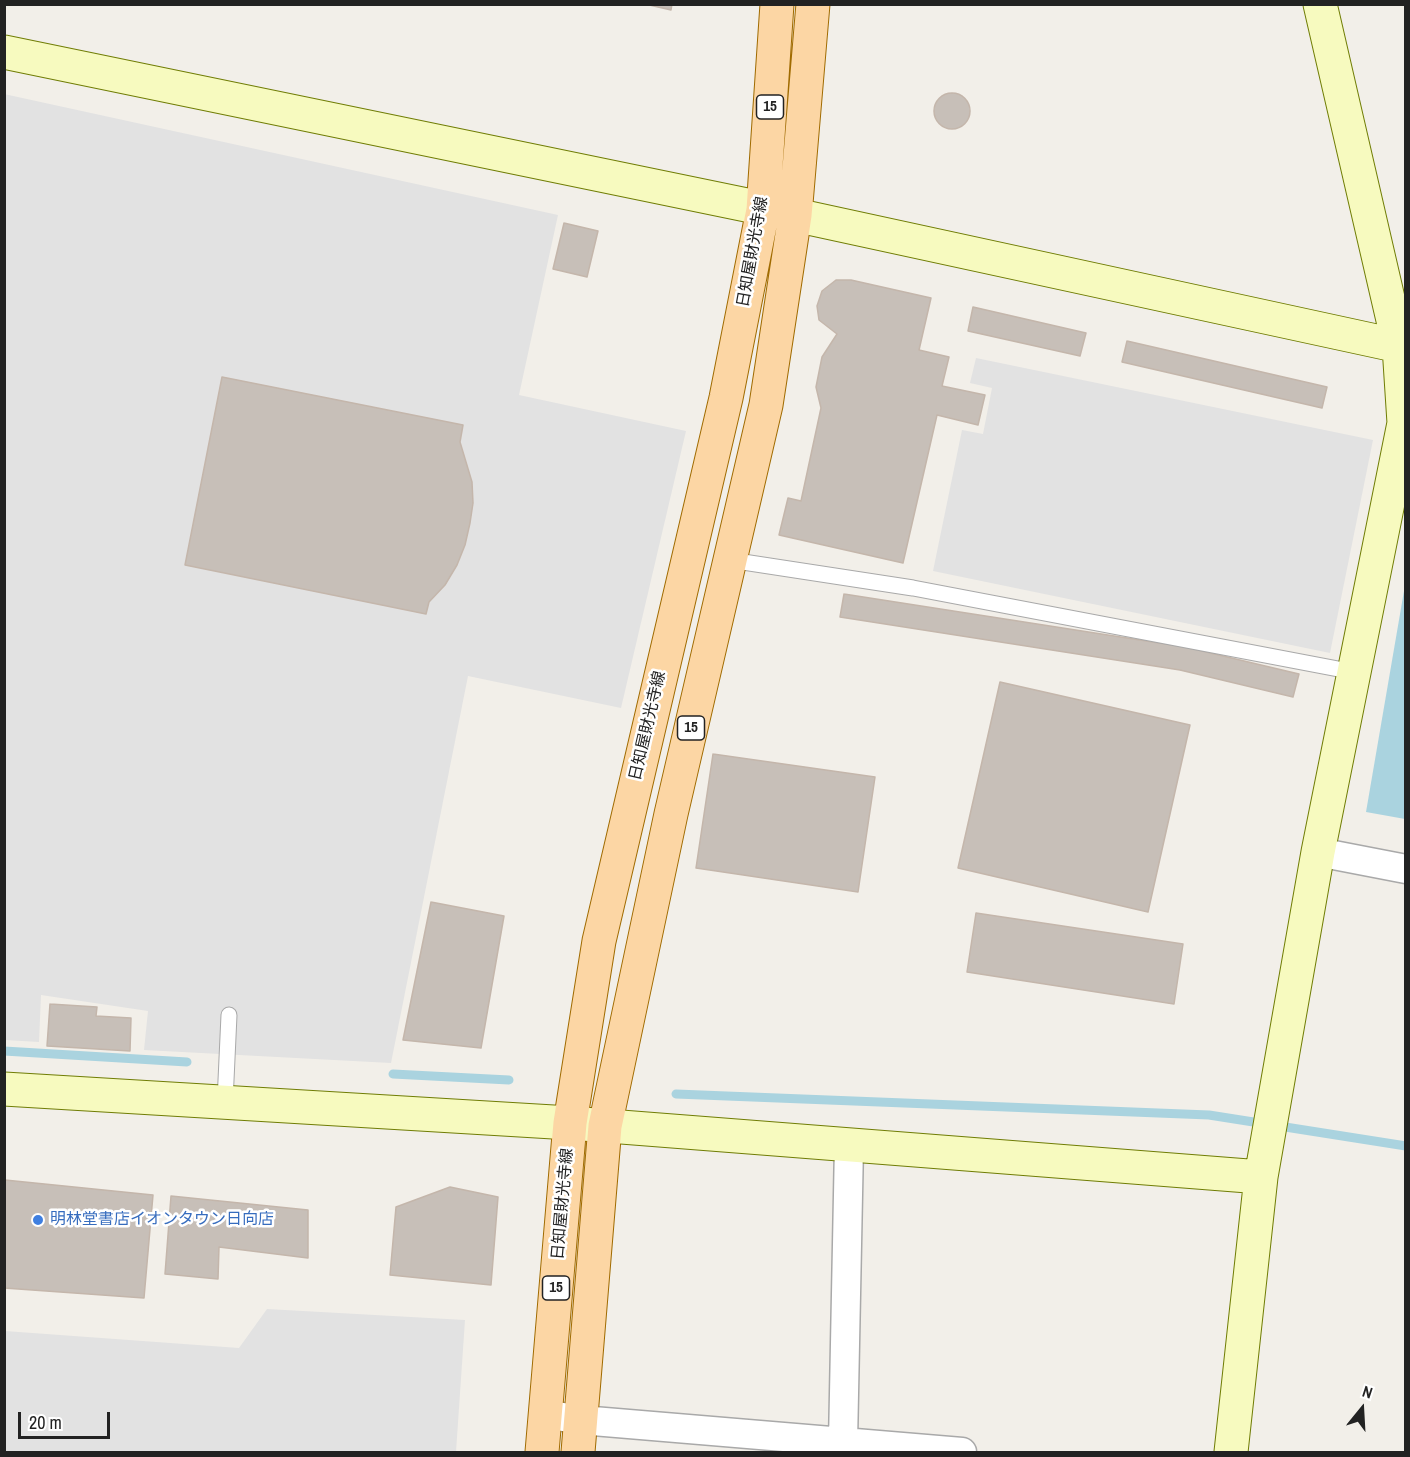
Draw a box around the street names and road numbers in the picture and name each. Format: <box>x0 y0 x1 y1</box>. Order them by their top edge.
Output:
road number: 15 <box>756 95 784 119</box>
street label: 日知屋財光寺線 <box>734 195 772 309</box>
street label: 日知屋財光寺線 <box>626 669 670 783</box>
road number: 15 <box>678 716 704 740</box>
street label: 日知屋財光寺線 <box>549 1147 577 1261</box>
road number: 15 <box>542 1276 570 1300</box>

